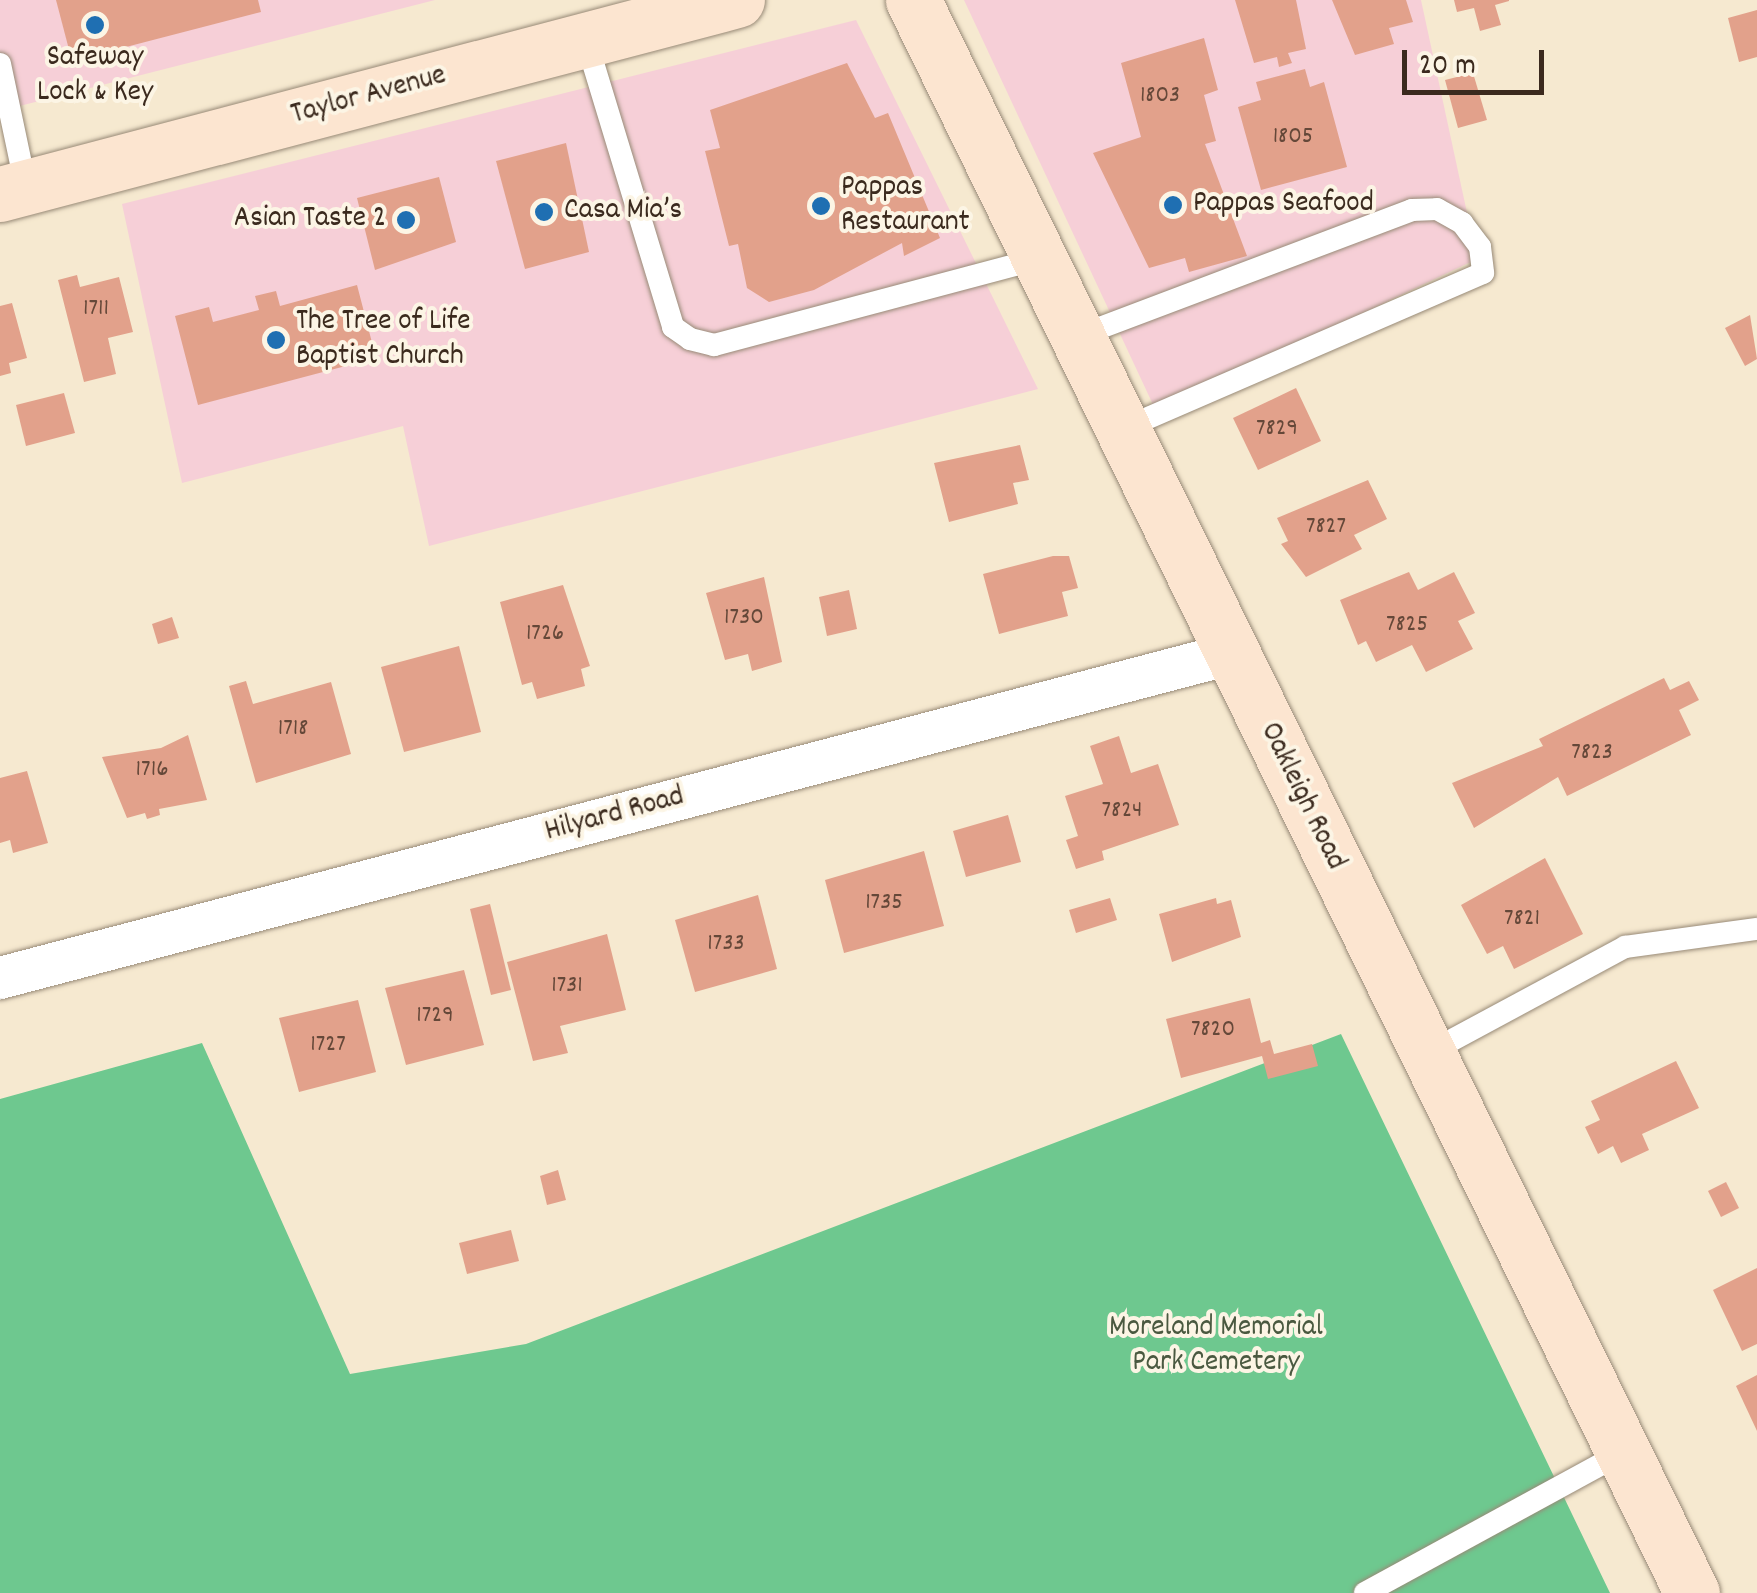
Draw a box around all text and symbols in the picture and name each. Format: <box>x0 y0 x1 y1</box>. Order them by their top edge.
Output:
marker: Safeway Lock & Key <box>84 14 106 36</box>
scale bar <box>1407 30 1550 92</box>
place label: Safeway Lock & Key <box>37 41 153 112</box>
text: 20 m <box>1419 46 1476 89</box>
street label: Taylor Avenue <box>288 59 450 135</box>
house number: 1803 <box>1140 81 1180 111</box>
house number: 1805 <box>1273 122 1313 152</box>
place label: Pappas Restaurant <box>841 171 970 242</box>
place label: Pappas Seafood <box>1193 187 1374 223</box>
place label: Casa Mia’s <box>564 194 682 230</box>
marker: Pappas Seafood <box>1162 194 1184 216</box>
marker: Pappas Restaurant <box>810 195 832 217</box>
marker: Casa Mia’s <box>533 201 555 223</box>
place label: Asian Taste 2 <box>234 202 386 238</box>
marker: Asian Taste 2 <box>395 209 417 231</box>
house number: 1711 <box>83 294 109 324</box>
place label: The Tree of Life Baptist Church <box>296 305 471 376</box>
marker: The Tree of Life Baptist Church <box>265 329 287 351</box>
house number: 7829 <box>1256 414 1298 444</box>
house number: 7827 <box>1306 512 1346 542</box>
house number: 1730 <box>724 603 764 633</box>
house number: 7825 <box>1386 610 1428 640</box>
house number: 1726 <box>526 619 564 649</box>
house number: 1718 <box>278 714 308 744</box>
street label: Oakleigh Road <box>1250 718 1352 876</box>
house number: 7823 <box>1571 738 1613 768</box>
house number: 1716 <box>136 755 168 785</box>
street label: Hilyard Road <box>542 780 688 852</box>
house number: 7824 <box>1102 796 1142 826</box>
house number: 1735 <box>865 888 903 918</box>
house number: 7821 <box>1504 904 1540 934</box>
house number: 1733 <box>707 929 745 959</box>
house number: 1731 <box>551 971 583 1001</box>
house number: 1729 <box>416 1001 454 1031</box>
house number: 7820 <box>1191 1015 1235 1045</box>
house number: 1727 <box>310 1030 346 1060</box>
park label: Moreland Memorial Park Cemetery <box>1109 1311 1323 1382</box>

